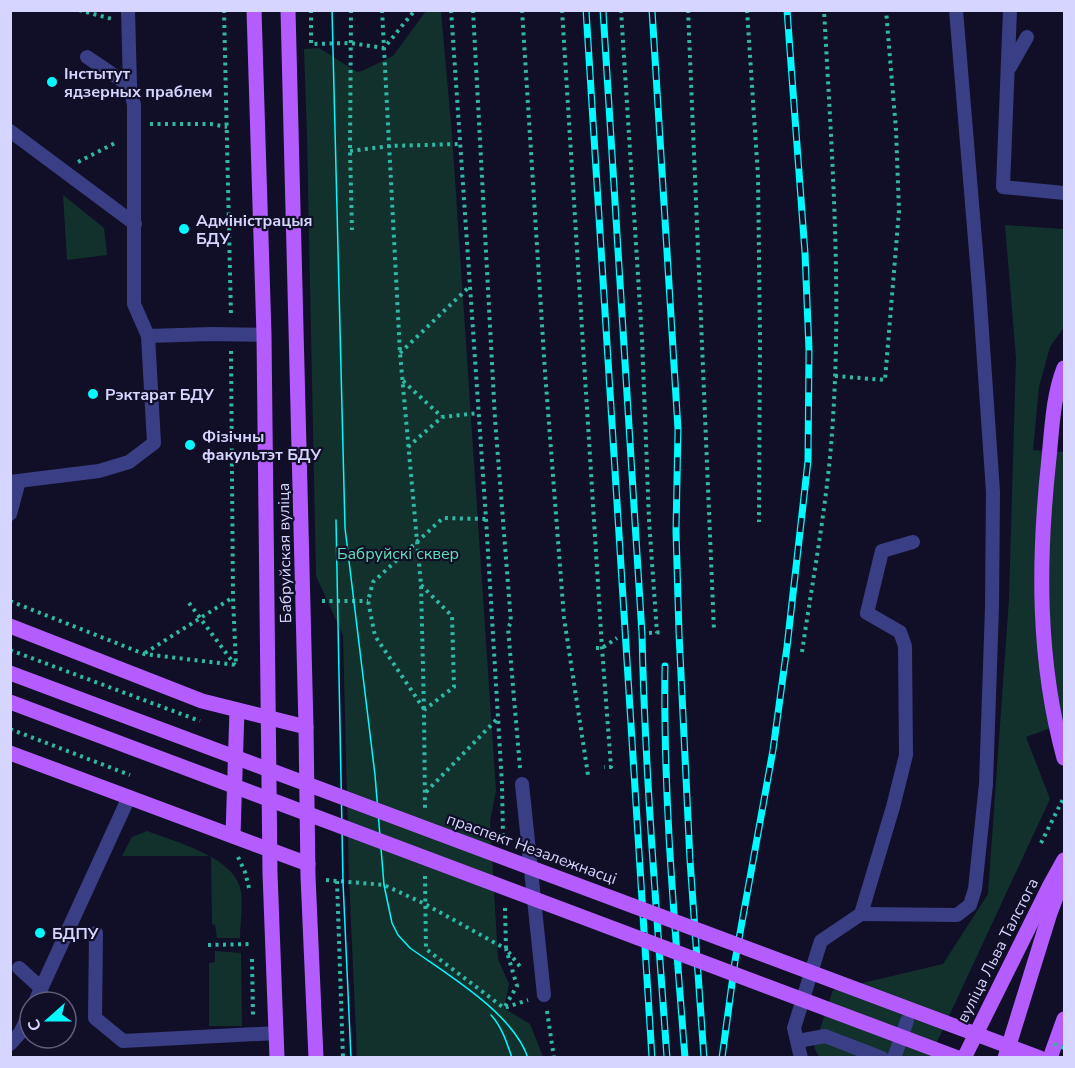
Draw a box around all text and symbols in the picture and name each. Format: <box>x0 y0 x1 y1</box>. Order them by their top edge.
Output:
place label: Інстытут ядзерных праблем <box>64 63 212 103</box>
marker: Інстытут ядзерных праблем <box>45 75 59 89</box>
place label: Адміністрацыя БДУ <box>196 210 313 250</box>
marker: Адміністрацыя БДУ <box>177 222 191 236</box>
place label: Рэктарат БДУ <box>105 384 214 406</box>
marker: Рэктарат БДУ <box>86 387 100 401</box>
place label: Фізічны факультэт БДУ <box>202 426 322 466</box>
marker: Фізічны факультэт БДУ <box>183 438 197 452</box>
street label: Бабруйская вуліца <box>273 482 297 623</box>
park label: Бабруйскі сквер <box>337 543 459 565</box>
street label: праспект Незалежнасці <box>444 808 620 890</box>
street label: вуліца Льва Талстога <box>952 874 1044 1026</box>
place label: БДПУ <box>52 923 99 945</box>
marker: БДПУ <box>33 926 47 940</box>
north arrow <box>18 990 78 1050</box>
text: С <box>23 1016 47 1034</box>

